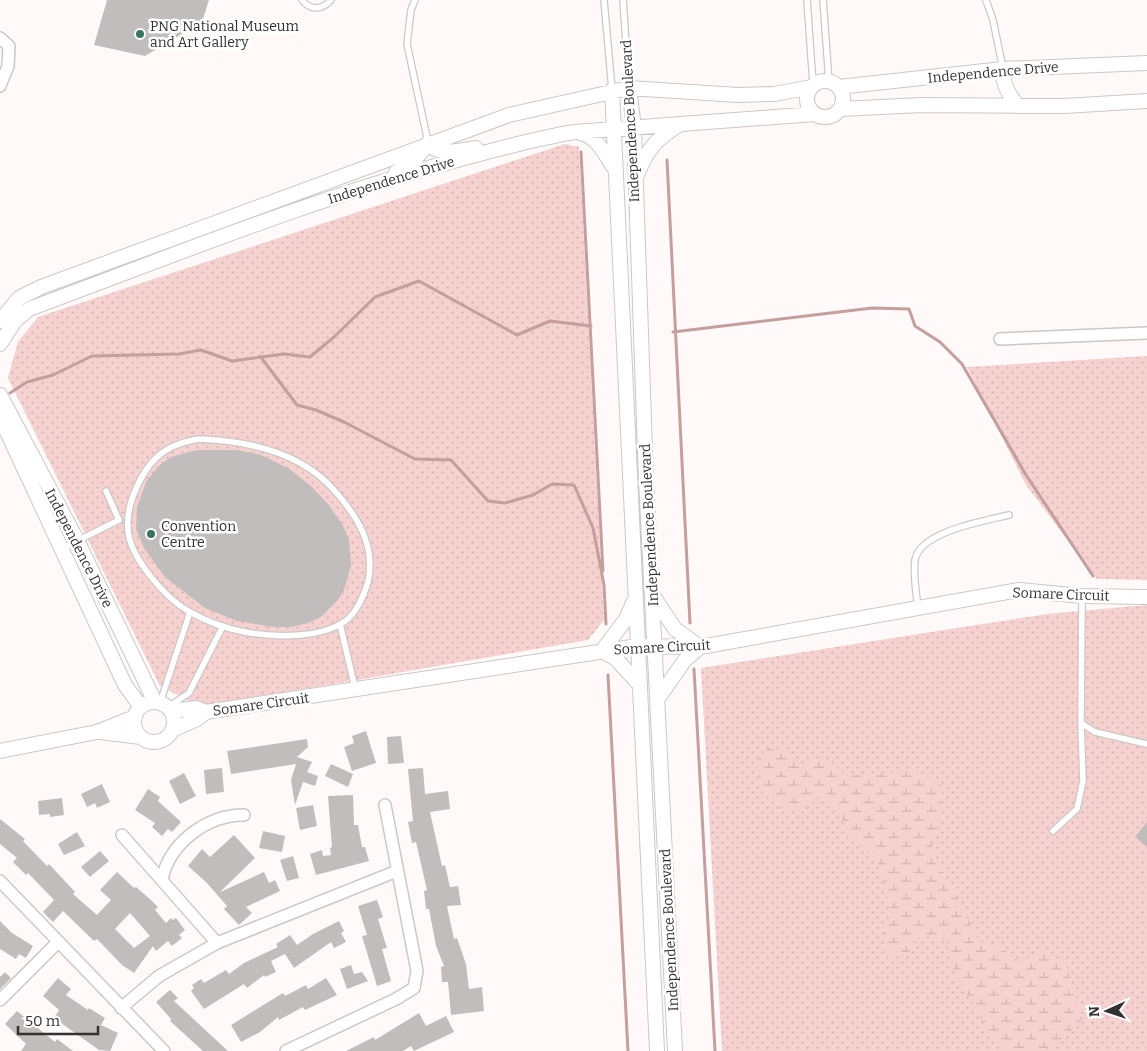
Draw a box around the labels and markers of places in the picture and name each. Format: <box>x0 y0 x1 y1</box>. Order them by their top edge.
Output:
place label: PNG National Museum and Art Gallery <box>150 18 300 51</box>
marker: PNG National Museum and Art Gallery <box>134 28 146 40</box>
place label: Convention Centre <box>161 518 236 551</box>
marker: Convention Centre <box>145 528 157 540</box>

